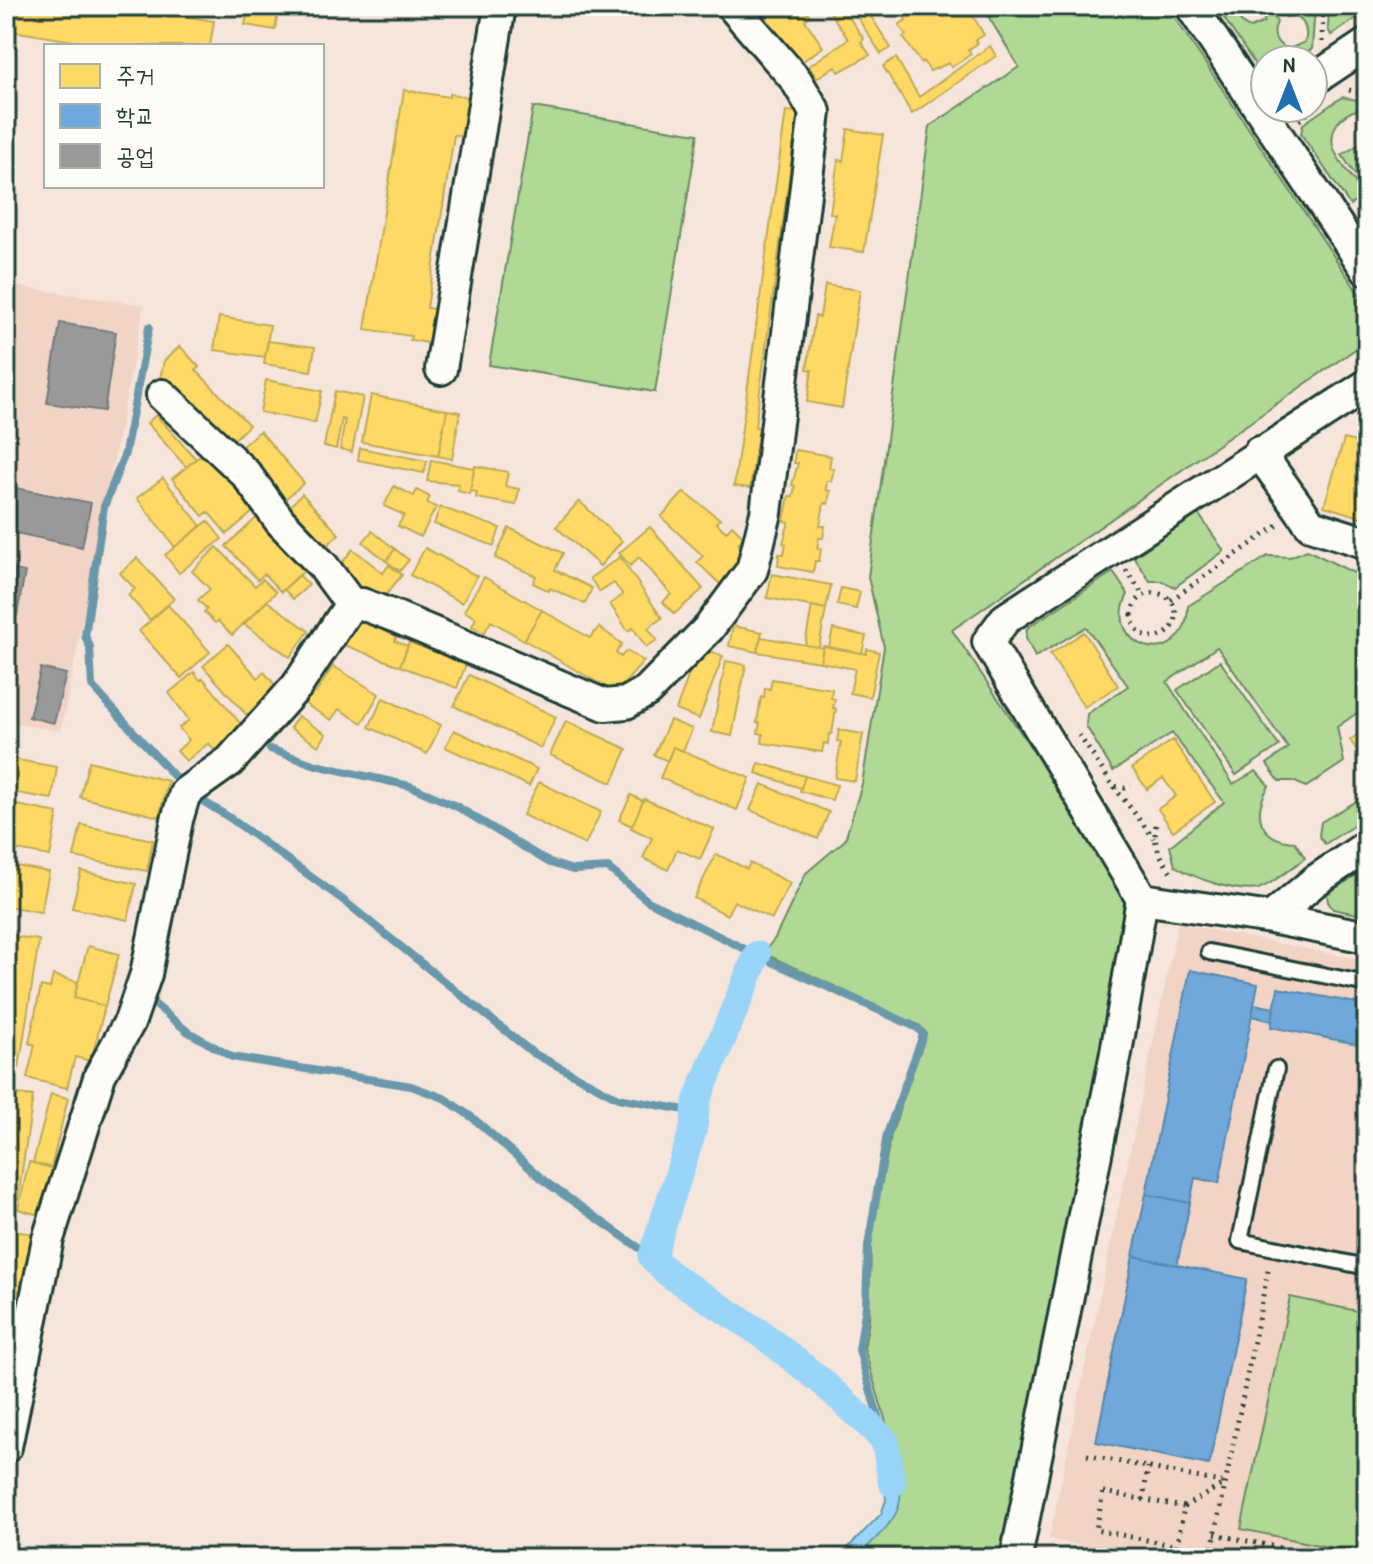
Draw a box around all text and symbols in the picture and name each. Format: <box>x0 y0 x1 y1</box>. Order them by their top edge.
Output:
legend <box>44 44 324 188</box>
north arrow <box>1249 44 1329 124</box>
text: N <box>1283 49 1295 79</box>
text: 주거 <box>116 59 155 91</box>
text: 학교 <box>116 99 155 131</box>
text: 공업 <box>116 139 155 171</box>

